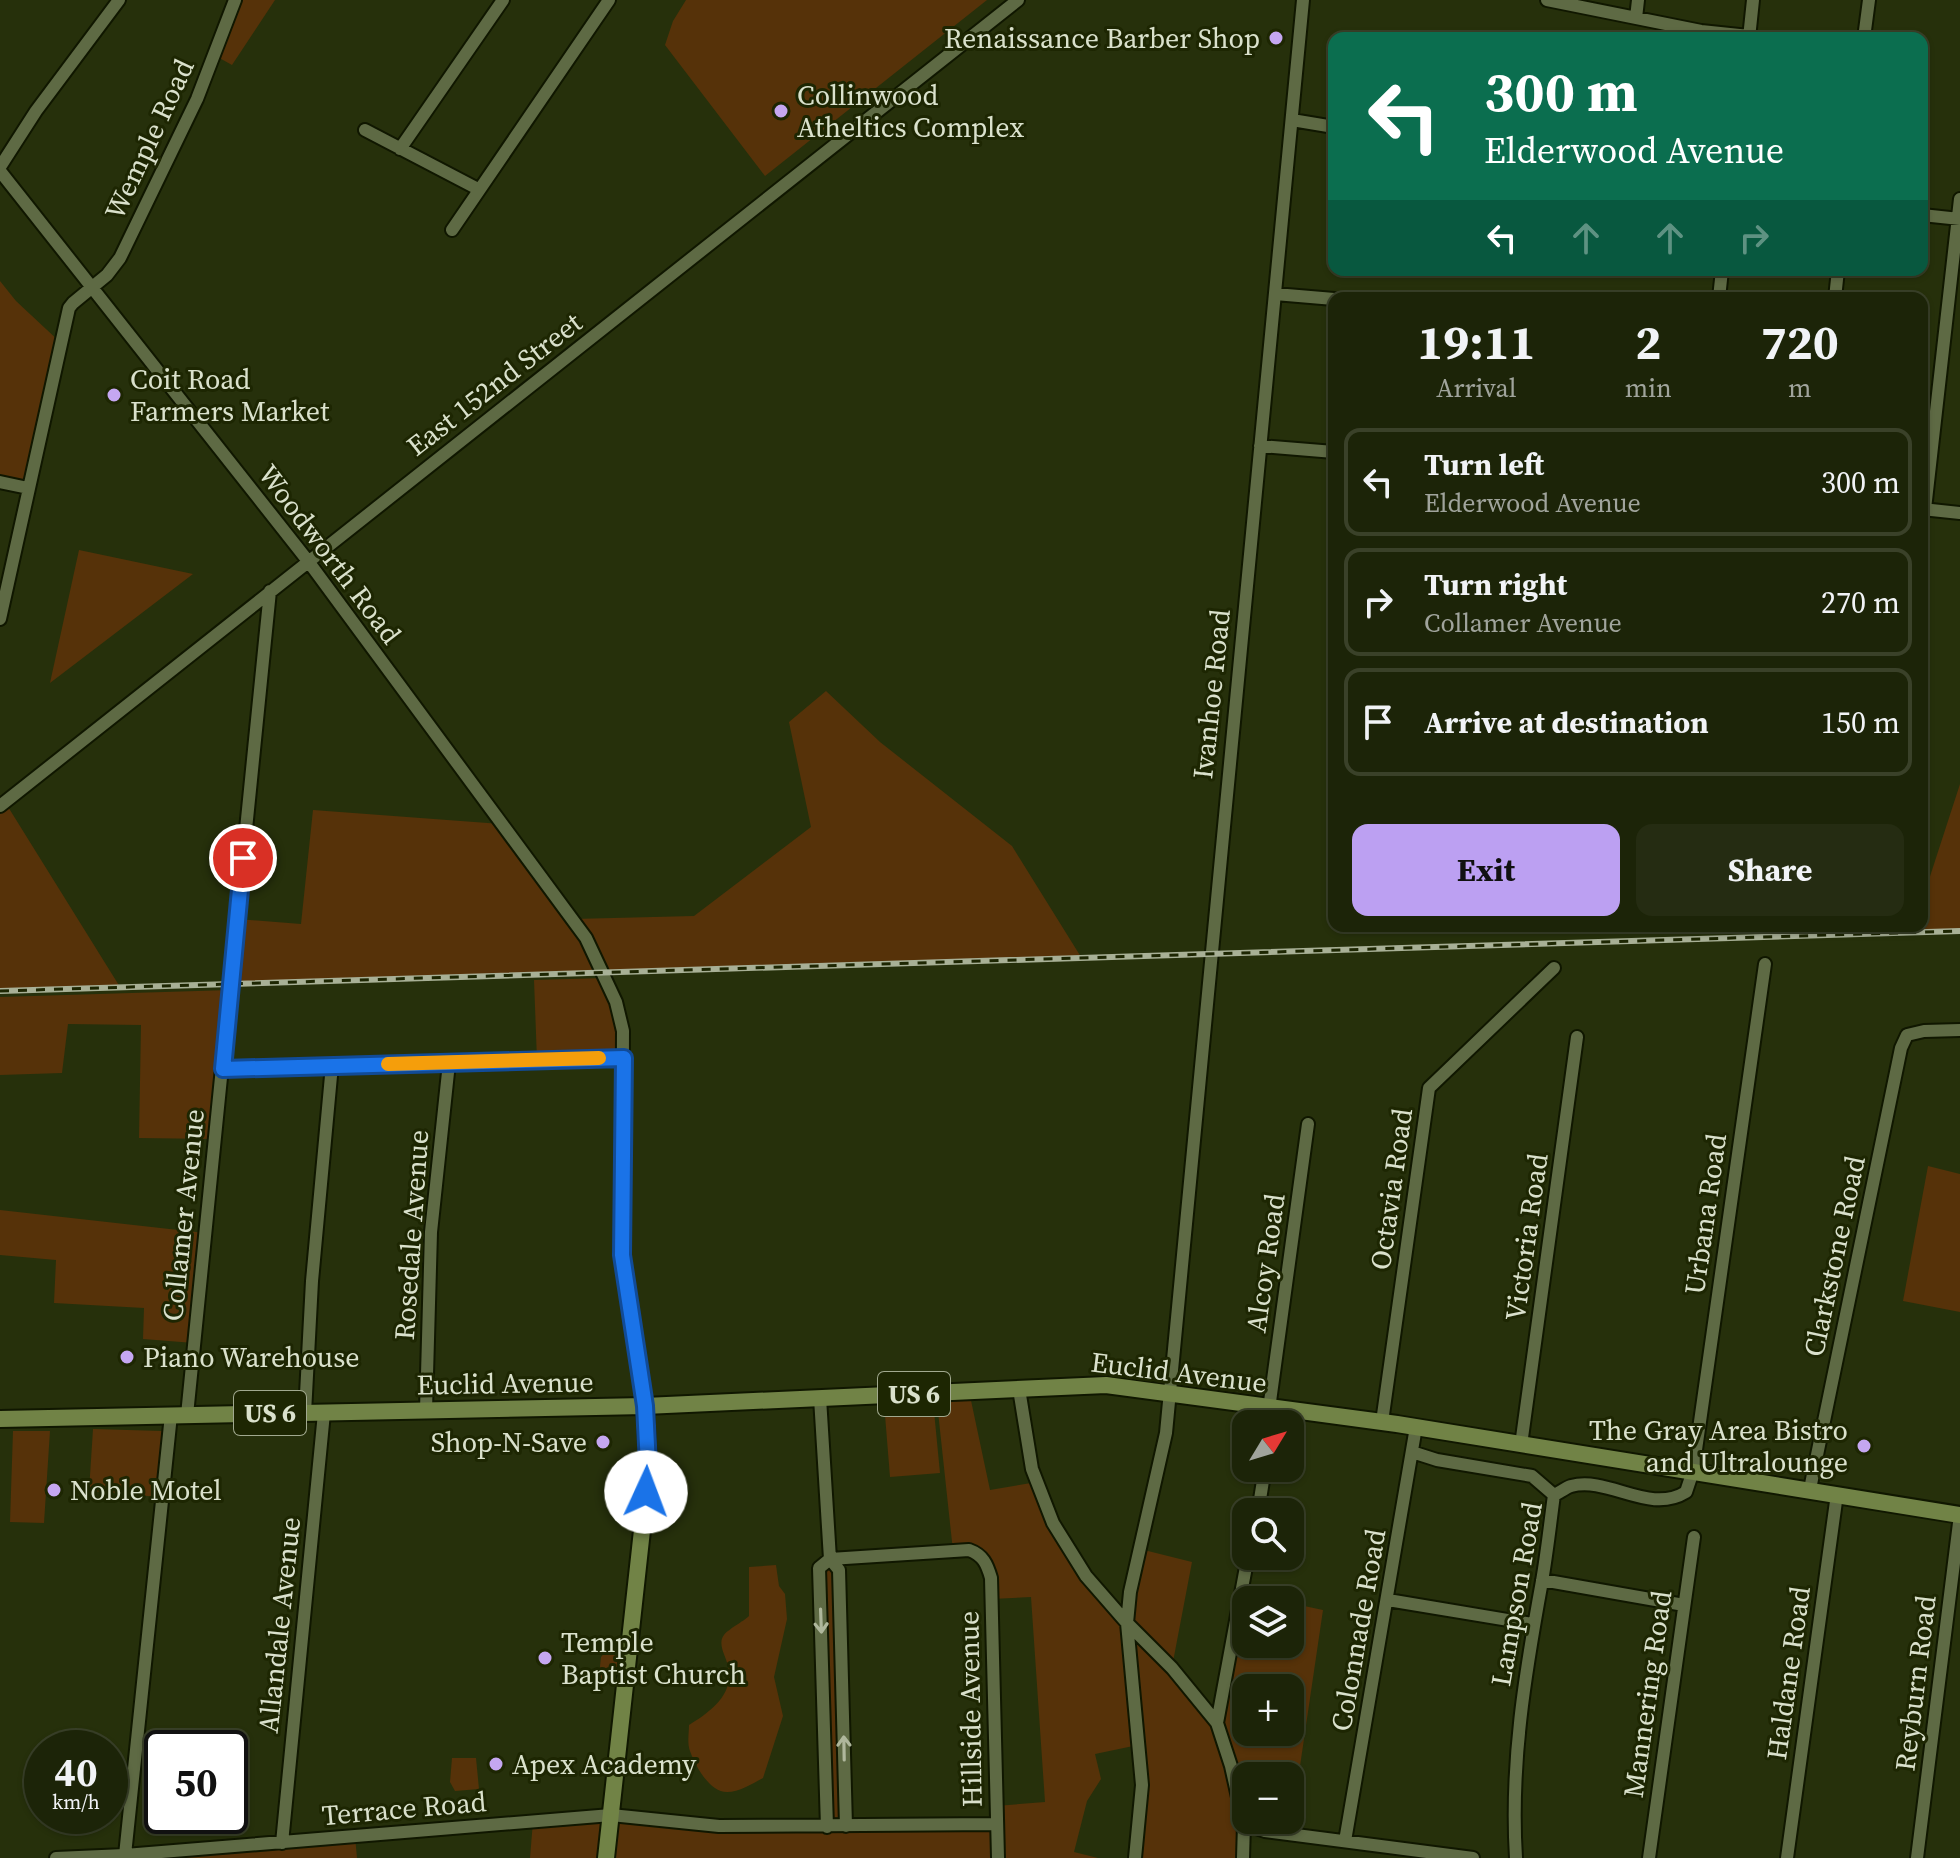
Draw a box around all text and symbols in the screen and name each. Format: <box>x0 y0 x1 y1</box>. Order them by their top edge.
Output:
place label: Renaissance Barber Shop <box>944 19 1260 57</box>
marker: Renaissance Barber Shop <box>1267 29 1285 47</box>
street label: Wemple Road <box>95 53 203 225</box>
text: 300 m <box>1484 53 1638 130</box>
icon: left <box>1352 64 1456 168</box>
place label: Collinwood Atheltics Complex <box>797 76 1025 146</box>
marker: Collinwood Atheltics Complex <box>772 102 790 120</box>
text: Elderwood Avenue <box>1484 126 1784 175</box>
icon: left <box>1480 216 1524 260</box>
icon: ahead <box>1564 216 1608 260</box>
icon: ahead <box>1648 216 1692 260</box>
icon: right <box>1732 216 1776 260</box>
street label: East 152nd Street <box>399 303 590 464</box>
text: 19:11 <box>1417 309 1536 375</box>
text: 2 <box>1635 309 1661 375</box>
text: 720 <box>1761 309 1839 375</box>
place label: Coit Road Farmers Market <box>130 360 330 430</box>
text: Arrival <box>1436 370 1517 406</box>
text: min <box>1625 370 1672 406</box>
text: m <box>1788 370 1812 406</box>
marker: Coit Road Farmers Market <box>105 386 123 404</box>
text: Turn left <box>1424 444 1544 485</box>
street label: Woodworth Road <box>250 456 410 652</box>
icon: left <box>1356 460 1400 504</box>
text: 300 m <box>1821 462 1900 503</box>
text: Elderwood Avenue <box>1424 485 1641 521</box>
text: Turn right <box>1424 564 1567 605</box>
icon: right <box>1356 580 1400 624</box>
text: 270 m <box>1821 582 1900 623</box>
text: Collamer Avenue <box>1424 605 1622 641</box>
street label: Ivanhoe Road <box>1183 607 1239 781</box>
icon: arrive <box>1356 700 1400 744</box>
text: Arrive at destination <box>1424 702 1709 743</box>
text: 150 m <box>1821 702 1900 743</box>
pin <box>209 824 277 892</box>
button: Exit <box>1352 824 1620 916</box>
button: Share <box>1636 824 1904 916</box>
icon: arrive <box>221 836 265 880</box>
street label: Octavia Road <box>1361 1106 1421 1272</box>
street label: Collamer Avenue <box>153 1107 213 1323</box>
street label: Rosedale Avenue <box>385 1129 437 1341</box>
street label: Urbana Road <box>1675 1131 1735 1297</box>
street label: Victoria Road <box>1495 1151 1557 1323</box>
street label: Clarkstone Road <box>1794 1152 1874 1360</box>
street label: Alcoy Road <box>1236 1191 1294 1335</box>
place label: Piano Warehouse <box>143 1338 360 1376</box>
street label: Euclid Avenue <box>1089 1342 1269 1402</box>
marker: Piano Warehouse <box>118 1348 136 1366</box>
street label: Euclid Avenue <box>416 1362 594 1404</box>
road number: US 6 <box>878 1372 950 1416</box>
road number: US 6 <box>234 1391 306 1435</box>
north arrow <box>1232 1410 1304 1482</box>
map controls <box>1232 1410 1304 1834</box>
place label: The Gray Area Bistro and Ultralounge <box>1589 1411 1848 1481</box>
place label: Shop-N-Save <box>431 1423 587 1461</box>
marker: Shop-N-Save <box>594 1433 612 1451</box>
marker: The Gray Area Bistro and Ultralounge <box>1855 1437 1873 1455</box>
position arrow <box>604 1450 688 1534</box>
place label: Noble Motel <box>70 1471 222 1509</box>
marker: Noble Motel <box>45 1481 63 1499</box>
button: search <box>1232 1498 1304 1570</box>
street label: Lampson Road <box>1481 1499 1551 1689</box>
street label: Allandale Avenue <box>249 1515 309 1735</box>
street label: Colonnade Road <box>1322 1526 1395 1734</box>
street label: Haldane Road <box>1757 1584 1819 1762</box>
button: layers <box>1232 1586 1304 1658</box>
street label: Mannering Road <box>1614 1588 1680 1800</box>
street label: Reyburn Road <box>1885 1593 1945 1773</box>
one-way arrow <box>813 1607 828 1634</box>
street label: Hillside Avenue <box>949 1611 991 1807</box>
place label: Temple Baptist Church <box>561 1623 746 1693</box>
marker: Temple Baptist Church <box>536 1649 554 1667</box>
button: + <box>1232 1674 1304 1746</box>
speed limit sign: 50 <box>144 1730 248 1834</box>
one-way arrow <box>836 1735 852 1762</box>
text: 40 <box>54 1745 98 1799</box>
place label: Apex Academy <box>512 1745 697 1783</box>
marker: Apex Academy <box>487 1755 505 1773</box>
button: − <box>1232 1762 1304 1834</box>
street label: Terrace Road <box>320 1782 488 1834</box>
text: km/h <box>52 1788 100 1816</box>

